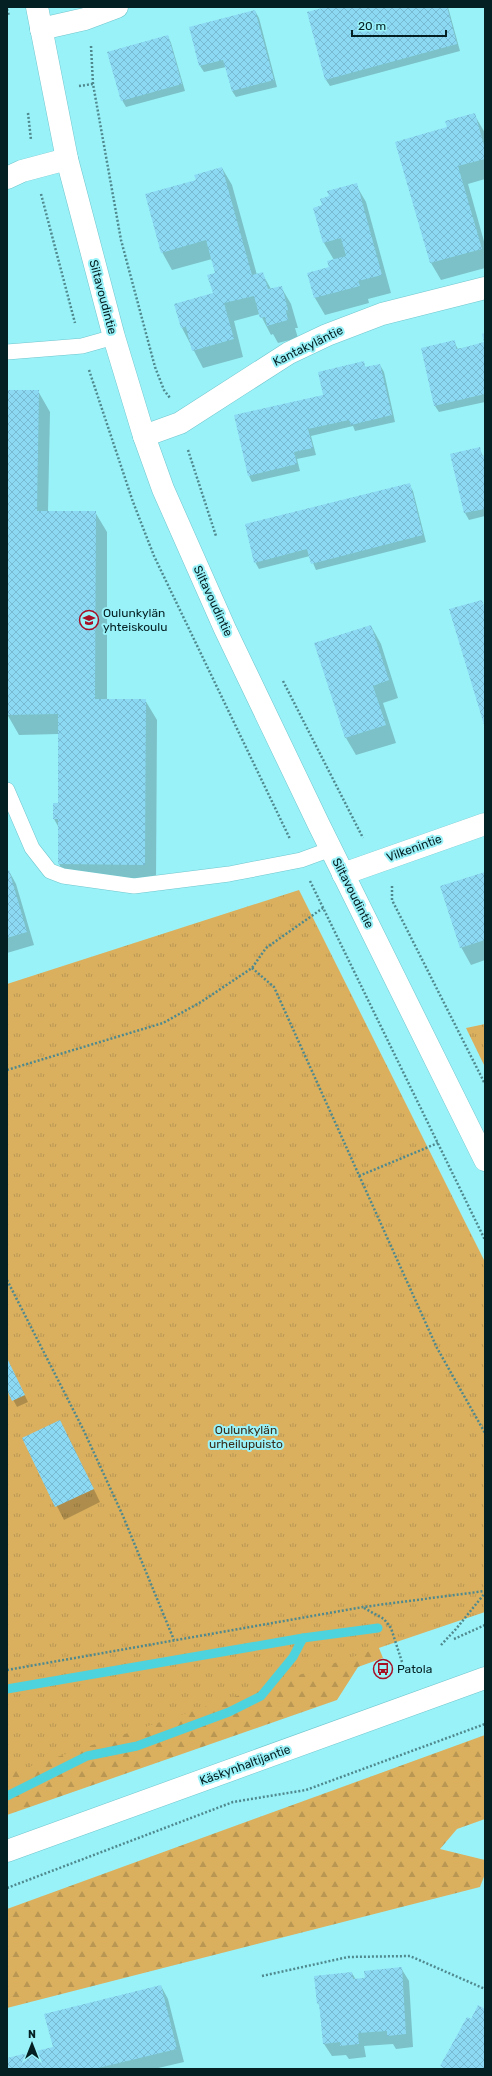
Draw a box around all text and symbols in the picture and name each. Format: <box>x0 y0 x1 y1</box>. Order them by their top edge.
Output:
scale bar <box>352 12 446 38</box>
text: 20 m <box>358 19 386 33</box>
street label: Siltavoudintie <box>86 258 120 336</box>
street label: Kantakyläntie <box>271 323 346 369</box>
street label: Siltavoudintie <box>190 563 236 639</box>
place label: Oulunkylän yhteiskoulu <box>103 606 167 634</box>
school or university icon: Oulunkylän yhteiskoulu <box>78 609 100 631</box>
street label: Vilkenintie <box>384 831 444 864</box>
street label: Siltavoudintie <box>329 856 377 931</box>
park label: Oulunkylän urheilupuisto <box>209 1423 283 1451</box>
bus stop icon: Patola <box>372 1658 394 1680</box>
place label: Patola <box>397 1662 432 1676</box>
street label: Käskynhaltijantie <box>198 1742 293 1788</box>
north arrow <box>12 2024 52 2064</box>
text: N <box>28 2028 36 2041</box>

